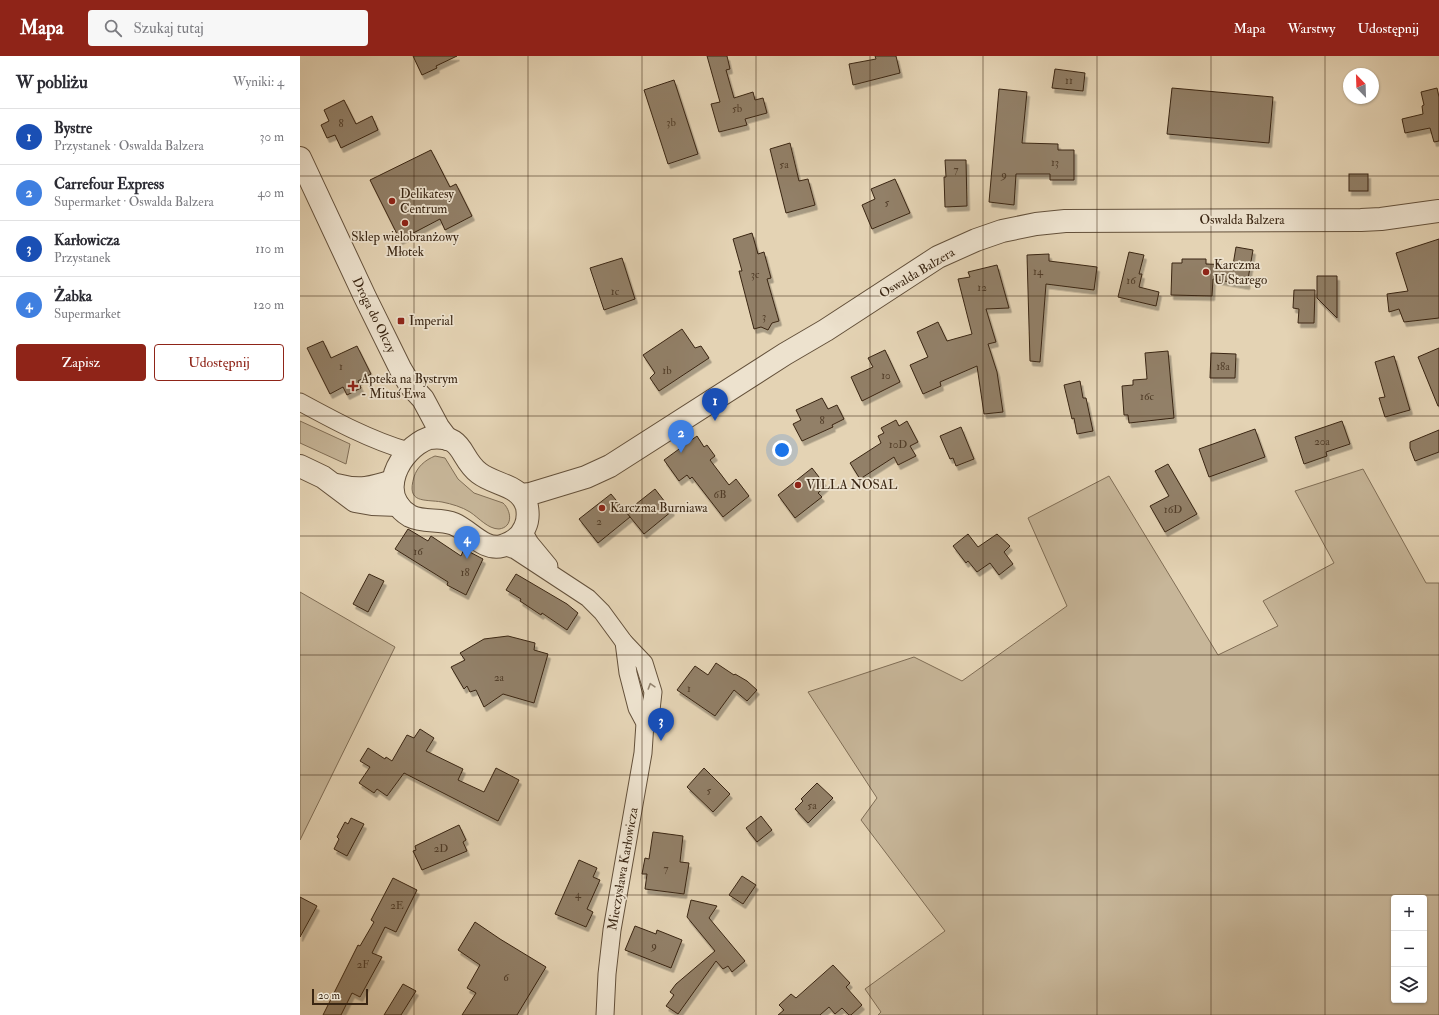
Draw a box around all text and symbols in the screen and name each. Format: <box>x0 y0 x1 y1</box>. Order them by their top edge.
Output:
search box <box>88 10 368 46</box>
text: Mapa <box>20 16 64 40</box>
icon: search <box>102 17 124 39</box>
text: Szukaj tutaj <box>134 19 204 38</box>
text: Mapa <box>1233 20 1265 37</box>
text: Warstwy <box>1287 20 1336 37</box>
text: Udostępnij <box>1358 20 1419 37</box>
north arrow <box>1343 68 1379 104</box>
text: W pobliżu <box>16 72 88 93</box>
text: Wyniki: 4 <box>233 74 284 90</box>
house number: 11 <box>1065 74 1073 87</box>
house number: 5b <box>732 102 743 115</box>
house number: 3b <box>666 116 676 129</box>
house number: 8 <box>338 117 344 130</box>
text: Bystre <box>54 119 92 138</box>
text: 1 <box>27 129 31 145</box>
text: 30 m <box>260 129 284 145</box>
text: Przystanek · Oswalda Balzera <box>54 138 204 154</box>
house number: 13 <box>1051 156 1059 169</box>
house number: 5a <box>779 158 789 171</box>
house number: 7 <box>953 163 959 176</box>
house number: 9 <box>1000 168 1007 181</box>
text: Carrefour Express <box>54 175 164 194</box>
text: 2 <box>26 185 32 201</box>
text: 40 m <box>258 185 284 201</box>
place label: Delikatesy Centrum <box>400 186 454 217</box>
text: Supermarket · Oswalda Balzera <box>54 194 214 210</box>
marker: Delikatesy Centrum <box>387 196 397 206</box>
house number: 5 <box>885 196 890 209</box>
street label: Oswalda Balzera <box>1199 212 1285 228</box>
marker: Sklep wielobranżowy Młotek <box>400 218 410 228</box>
place label: Sklep wielobranżowy Młotek <box>351 229 459 260</box>
text: Karłowicza <box>54 231 120 250</box>
text: 3 <box>27 241 32 257</box>
text: 110 m <box>255 241 284 257</box>
street label: Oswalda Balzera <box>876 244 958 302</box>
text: Przystanek <box>54 250 111 266</box>
place label: Karczma U Starego <box>1214 257 1267 288</box>
house number: 14 <box>1033 265 1044 278</box>
marker: Karczma U Starego <box>1201 267 1211 277</box>
house number: 3c <box>751 268 760 281</box>
street label: Droga do Olczy <box>348 274 399 356</box>
house number: 16 <box>1126 274 1137 287</box>
house number: 12 <box>977 281 987 294</box>
house number: 1c <box>611 285 620 298</box>
text: Żabka <box>54 287 92 306</box>
text: 4 <box>25 297 33 313</box>
text: 120 m <box>253 297 284 313</box>
text: Supermarket <box>54 306 121 322</box>
house number: 3 <box>762 310 766 323</box>
place label: Imperial <box>409 313 454 330</box>
marker: Imperial <box>396 316 406 326</box>
button: Zapisz <box>16 344 146 381</box>
button: Udostępnij <box>154 344 284 381</box>
house number: 1 <box>339 360 343 373</box>
house number: 18a <box>1216 360 1230 373</box>
house number: 1b <box>662 364 672 377</box>
house number: 10 <box>881 369 891 382</box>
place label: Apteka na Bystrym - Mituś Ewa <box>360 371 458 402</box>
marker: Apteka na Bystrym - Mituś Ewa <box>348 381 358 391</box>
pin: 1 <box>702 388 728 421</box>
house number: 16c <box>1140 390 1154 403</box>
house number: 8 <box>819 414 825 427</box>
pin: 2 <box>668 420 694 453</box>
house number: 20a <box>1314 435 1330 448</box>
house number: 10D <box>889 438 907 451</box>
your location <box>772 440 792 460</box>
place label: VILLA NOSAL <box>806 477 898 493</box>
marker: VILLA NOSAL <box>793 480 803 490</box>
house number: 6B <box>714 488 726 501</box>
place label: Karczma Burniawa <box>610 500 708 516</box>
marker: Karczma Burniawa <box>597 503 607 513</box>
house number: 16D <box>1164 503 1182 516</box>
house number: 2 <box>596 515 602 528</box>
pin: 4 <box>454 526 480 559</box>
house number: 16 <box>413 545 424 558</box>
house number: 18 <box>460 566 470 579</box>
house number: 2a <box>494 671 505 684</box>
house number: 1 <box>687 682 691 695</box>
one-way arrow <box>647 683 656 690</box>
pin: 3 <box>648 708 674 741</box>
house number: 5 <box>707 784 712 797</box>
house number: 5a <box>807 799 817 812</box>
street label: Mieczysława Karłowicza <box>604 806 643 932</box>
house number: 2D <box>434 842 448 855</box>
house number: 7 <box>663 862 669 875</box>
house number: 4 <box>575 888 582 901</box>
map controls <box>1391 895 1427 1003</box>
button: + <box>1391 895 1427 931</box>
house number: 2E <box>390 899 404 912</box>
button: − <box>1391 931 1427 967</box>
house number: 9 <box>650 939 657 952</box>
house number: 2F <box>357 958 369 971</box>
button: layers <box>1391 967 1427 1003</box>
house number: 6 <box>503 971 510 984</box>
scale bar <box>312 987 368 1006</box>
text: 20 m <box>318 989 340 1002</box>

